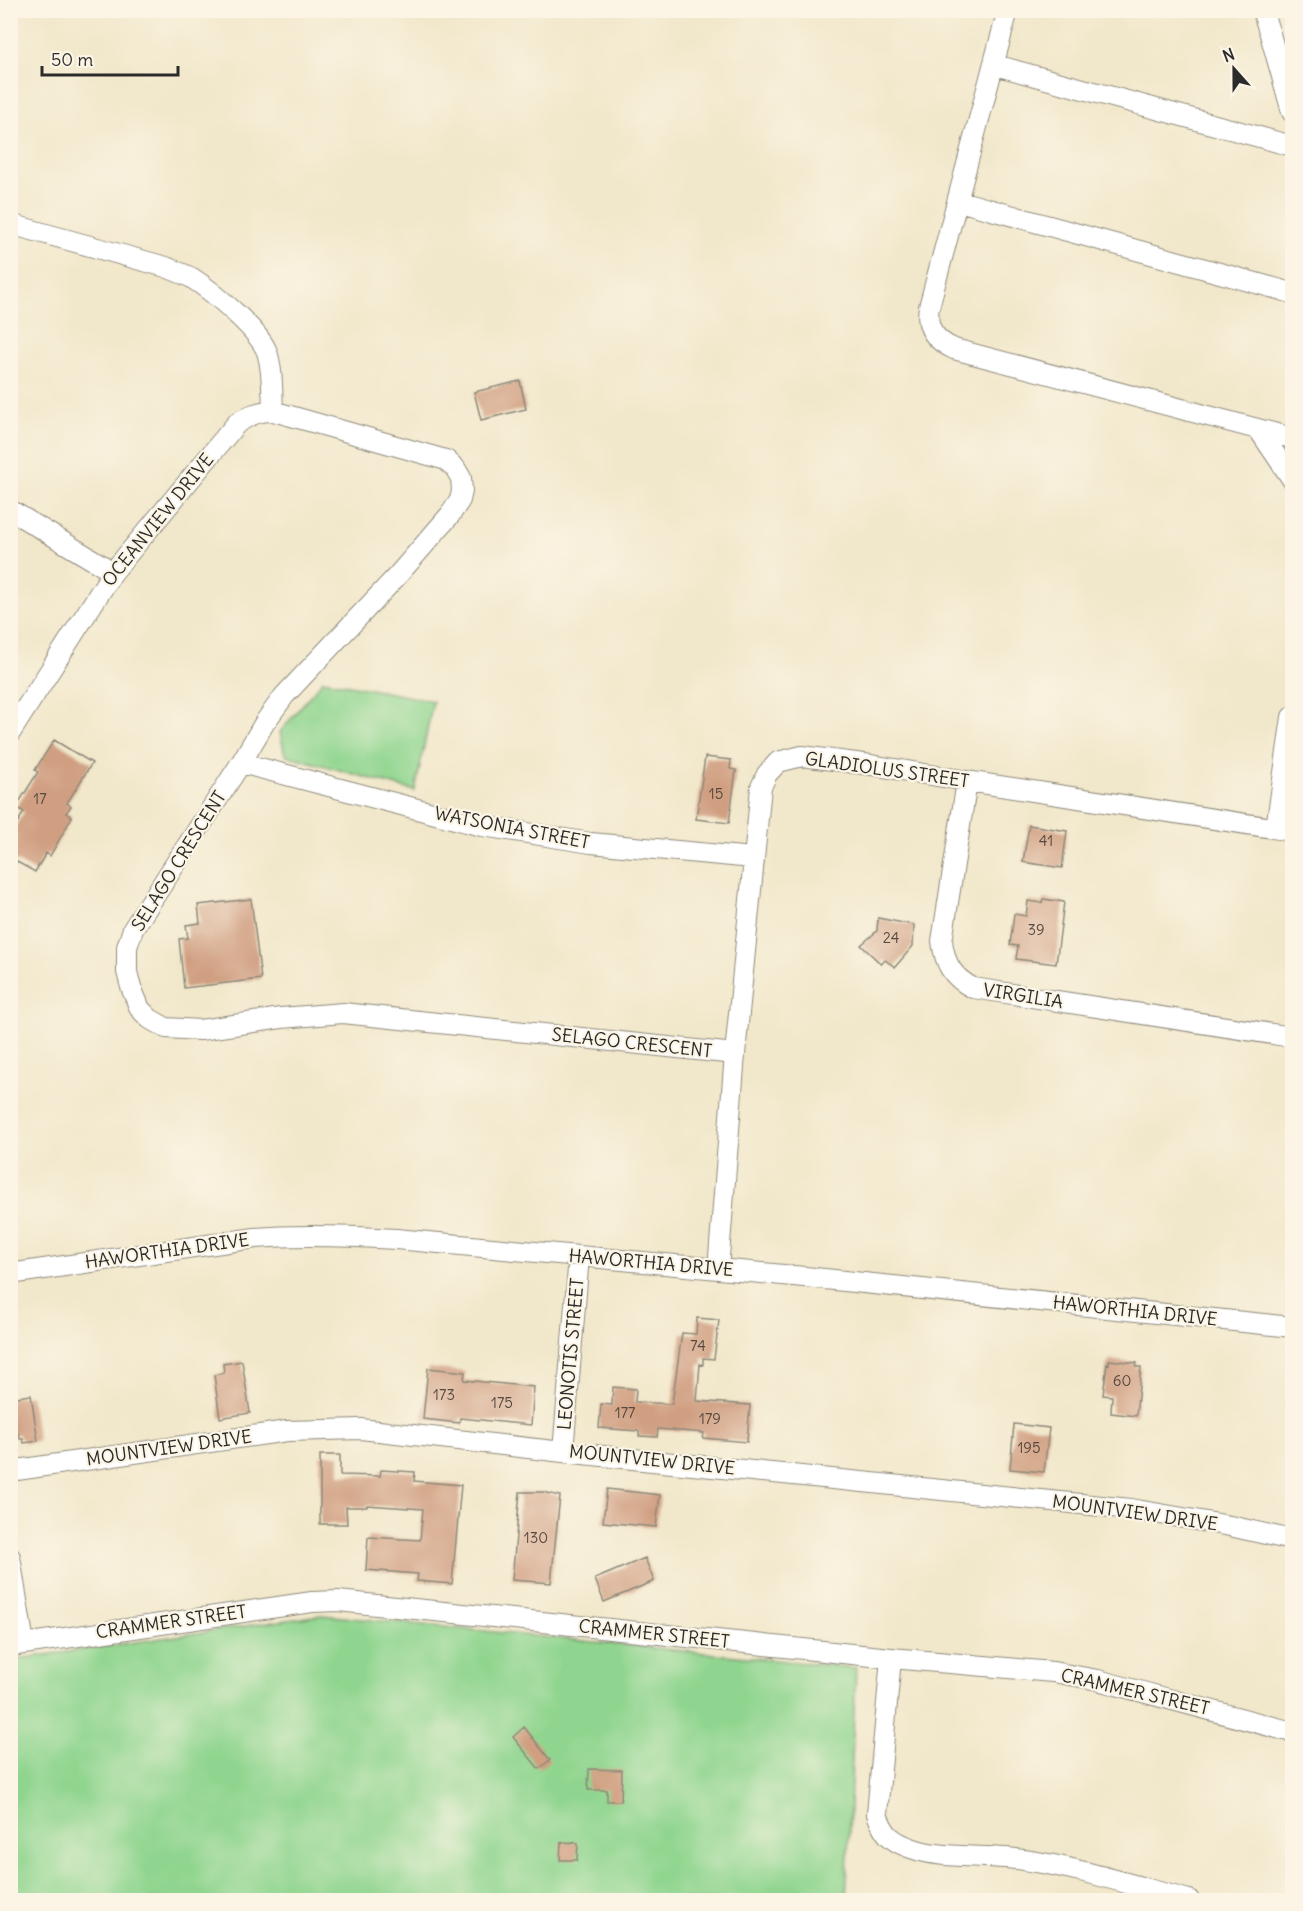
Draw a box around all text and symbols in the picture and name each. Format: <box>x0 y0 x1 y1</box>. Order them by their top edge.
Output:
scale bar <box>42 39 178 77</box>
north arrow <box>1204 39 1264 99</box>
text: N <box>1220 44 1237 66</box>
text: 50 m <box>51 48 93 71</box>
street label: OCEANVIEW DRIVE <box>97 449 218 591</box>
street label: GLADIOLUS STREET <box>804 747 971 792</box>
house number: 15 <box>709 784 723 803</box>
street label: SELAGO CRESCENT <box>126 786 231 935</box>
house number: 17 <box>33 789 47 808</box>
street label: WATSONIA STREET <box>433 801 592 854</box>
house number: 41 <box>1039 831 1053 850</box>
house number: 39 <box>1027 920 1045 939</box>
house number: 24 <box>883 928 900 947</box>
street label: VIRGILIA <box>982 978 1065 1013</box>
street label: SELAGO CRESCENT <box>551 1023 713 1062</box>
street label: HAWORTHIA DRIVE <box>84 1228 250 1273</box>
street label: HAWORTHIA DRIVE <box>568 1244 734 1281</box>
street label: LEONOTIS STREET <box>552 1277 589 1431</box>
street label: HAWORTHIA DRIVE <box>1052 1290 1218 1331</box>
house number: 74 <box>690 1336 706 1355</box>
house number: 60 <box>1113 1371 1131 1390</box>
house number: 173 <box>433 1385 455 1404</box>
house number: 175 <box>491 1393 513 1412</box>
house number: 177 <box>615 1403 635 1422</box>
house number: 179 <box>699 1409 721 1428</box>
street label: MOUNTVIEW DRIVE <box>85 1425 253 1471</box>
house number: 195 <box>1017 1438 1041 1457</box>
street label: MOUNTVIEW DRIVE <box>568 1439 736 1480</box>
street label: MOUNTVIEW DRIVE <box>1051 1490 1219 1536</box>
house number: 130 <box>524 1528 548 1547</box>
street label: CRAMMER STREET <box>94 1600 248 1643</box>
street label: CRAMMER STREET <box>577 1614 731 1653</box>
street label: CRAMMER STREET <box>1059 1663 1212 1720</box>

